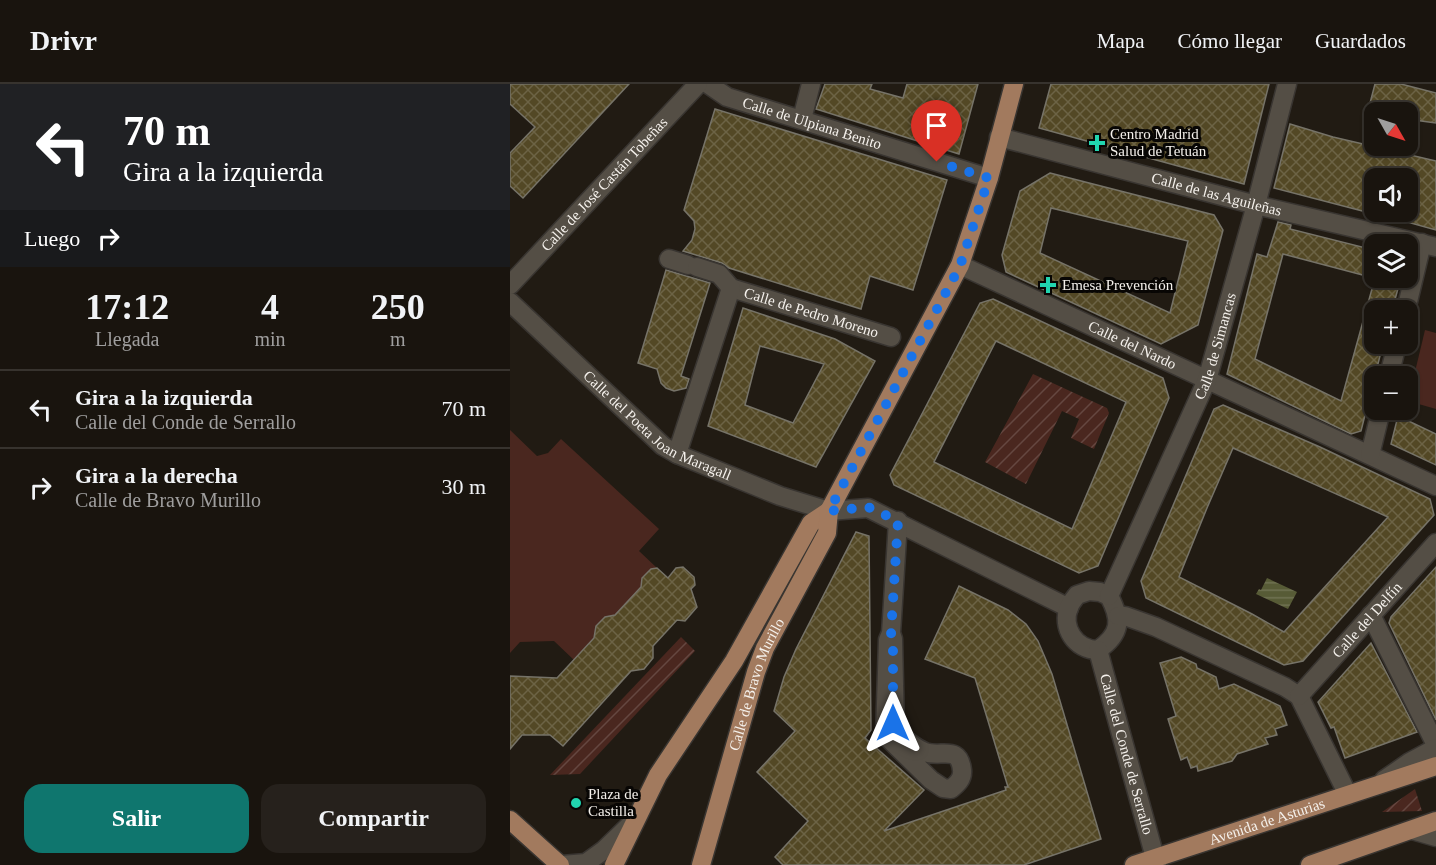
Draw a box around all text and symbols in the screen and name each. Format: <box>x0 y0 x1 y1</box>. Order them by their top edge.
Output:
text: Drivr <box>30 25 97 56</box>
text: Mapa <box>1097 29 1145 53</box>
text: Cómo llegar <box>1178 29 1282 53</box>
text: Guardados <box>1315 29 1406 53</box>
street label: Calle de Ulpiana Benito <box>741 94 883 152</box>
pin <box>911 100 962 162</box>
north arrow <box>1364 102 1418 156</box>
map controls <box>1364 102 1418 420</box>
icon: left <box>24 108 102 186</box>
text: 70 m <box>123 108 211 154</box>
icon: arrive <box>920 109 953 142</box>
street label: Calle de José Castán Tobeñas <box>538 114 671 254</box>
place label: Centro Madrid Salud de Tetuán <box>1110 126 1207 159</box>
marker: Centro Madrid Salud de Tetuán <box>1088 134 1106 152</box>
text: Gira a la izquierda <box>123 157 323 187</box>
button: sound <box>1364 168 1418 222</box>
street label: Calle de las Aguileñas <box>1150 170 1283 219</box>
icon: right <box>92 222 125 255</box>
text: Luego <box>24 226 80 251</box>
button: layers <box>1364 234 1418 288</box>
marker: Emesa Prevención <box>1039 276 1057 294</box>
place label: Emesa Prevención <box>1062 277 1174 293</box>
street label: Calle de Pedro Moreno <box>742 285 880 341</box>
text: 17:12 <box>85 287 169 327</box>
text: 4 <box>261 287 279 327</box>
text: 250 <box>371 287 425 327</box>
street label: Calle de Simancas <box>1191 291 1239 402</box>
button: + <box>1364 300 1418 354</box>
street label: Calle del Nardo <box>1086 318 1179 372</box>
text: Llegada <box>95 328 159 350</box>
text: min <box>254 328 286 350</box>
text: m <box>390 328 406 350</box>
button: − <box>1364 366 1418 420</box>
street label: Calle del Poeta Joan Maragall <box>580 367 734 483</box>
text: Gira a la izquierda <box>75 385 253 410</box>
icon: left <box>24 393 57 426</box>
text: 70 m <box>441 396 486 421</box>
text: Calle del Conde de Serrallo <box>75 411 296 433</box>
text: Gira a la derecha <box>75 463 238 488</box>
icon: right <box>24 471 57 504</box>
text: 30 m <box>441 474 486 499</box>
text: Calle de Bravo Murillo <box>75 489 261 511</box>
street label: Calle del Delfín <box>1329 579 1405 661</box>
street label: Calle de Bravo Murillo <box>726 616 787 753</box>
street label: Calle del Conde de Serrallo <box>1097 672 1156 836</box>
position arrow <box>861 691 925 755</box>
button: Salir <box>24 784 249 853</box>
button: Compartir <box>261 784 486 853</box>
place label: Plaza de Castilla <box>588 786 639 819</box>
street label: Avenida de Asturias <box>1207 795 1327 848</box>
marker: Plaza de Castilla <box>569 796 583 810</box>

